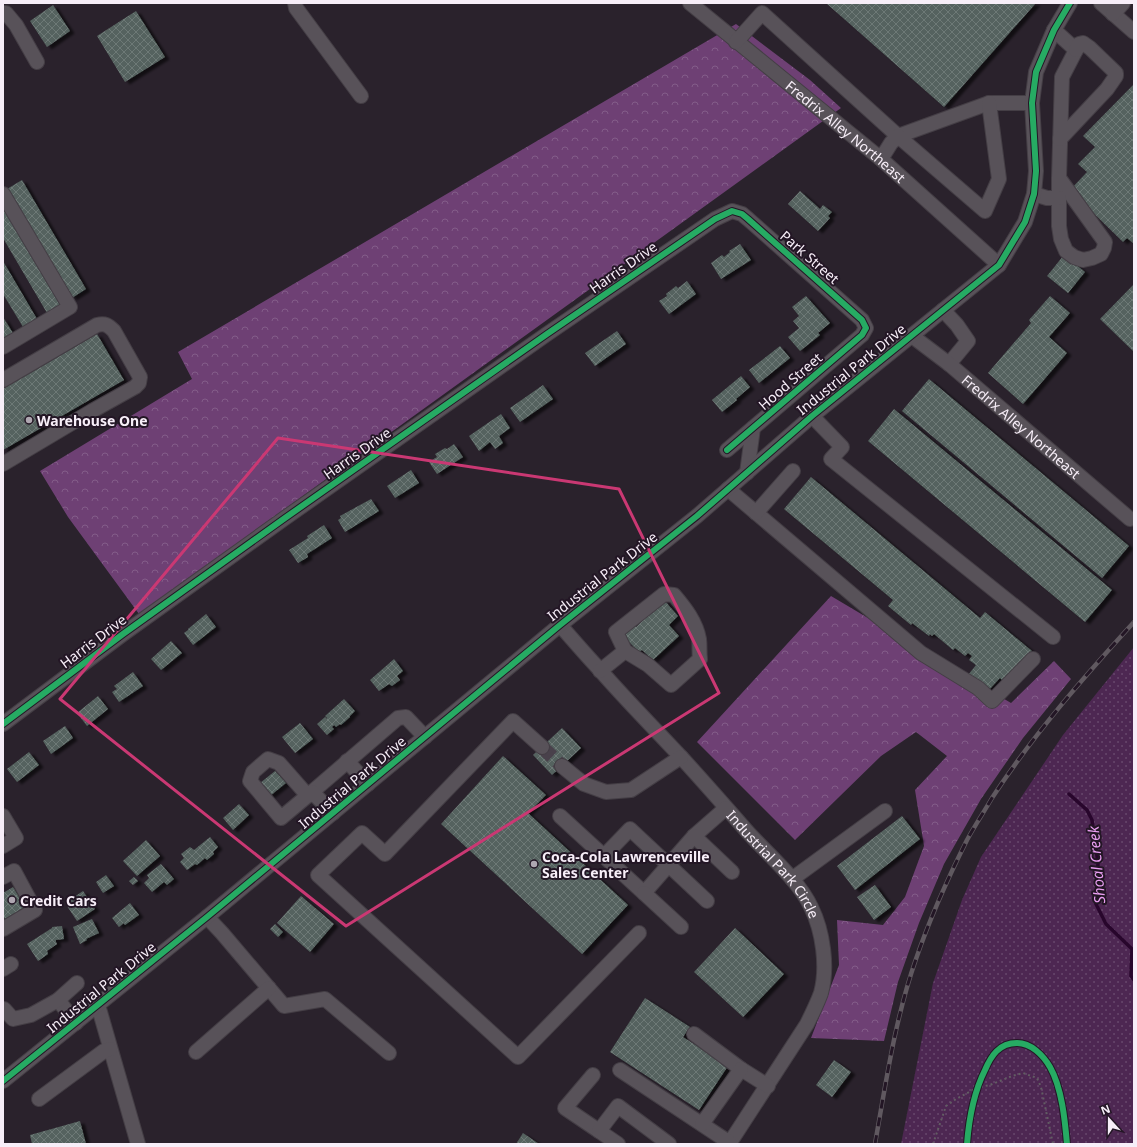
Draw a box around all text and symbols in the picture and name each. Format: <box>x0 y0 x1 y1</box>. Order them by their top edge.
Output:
street label: Fredrix Alley Northeast <box>782 76 910 187</box>
street label: Park Street <box>776 226 844 288</box>
street label: Harris Drive <box>585 237 661 297</box>
street label: Industrial Park Drive <box>793 319 909 419</box>
street label: Hood Street <box>754 348 826 414</box>
street label: Fredrix Alley Northeast <box>958 370 1085 482</box>
place label: Warehouse One <box>37 411 148 430</box>
marker: Warehouse One <box>24 415 34 425</box>
street label: Harris Drive <box>319 423 395 483</box>
street label: Industrial Park Drive <box>543 527 661 625</box>
street label: Harris Drive <box>56 610 130 672</box>
street label: Industrial Park Drive <box>294 731 410 833</box>
street label: Industrial Park Circle <box>723 806 824 921</box>
water label: Shoal Creek <box>1083 825 1109 905</box>
place label: Coca-Cola Lawrenceville Sales Center <box>542 847 710 882</box>
marker: Coca-Cola Lawrenceville Sales Center <box>529 859 539 869</box>
place label: Credit Cars <box>20 891 97 910</box>
marker: Credit Cars <box>7 895 17 905</box>
street label: Industrial Park Drive <box>43 937 159 1037</box>
north arrow <box>1089 1099 1129 1139</box>
text: N <box>1098 1101 1112 1118</box>

